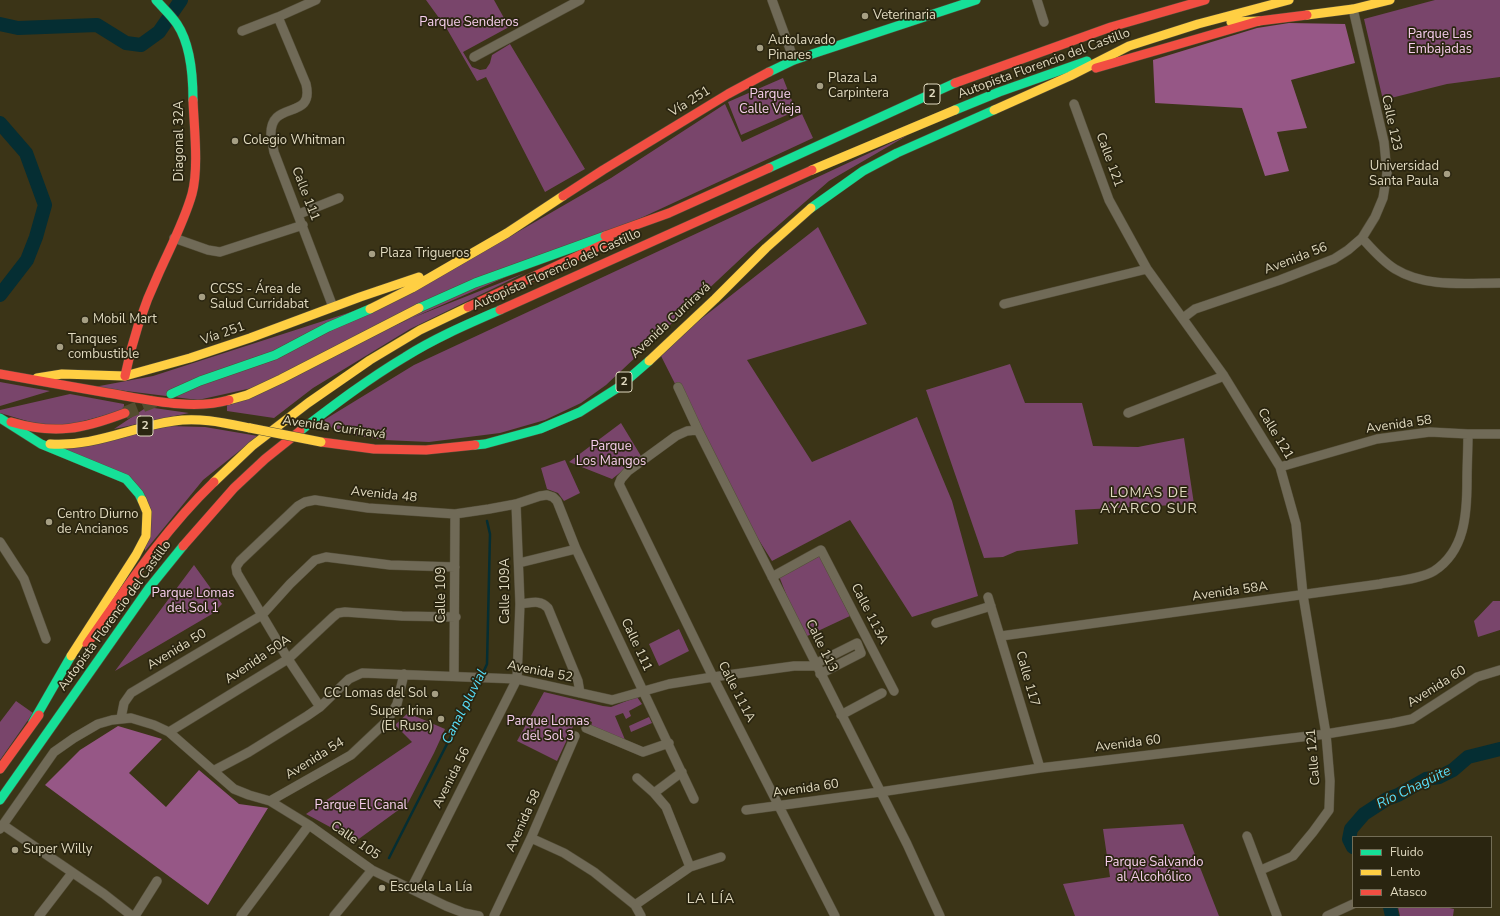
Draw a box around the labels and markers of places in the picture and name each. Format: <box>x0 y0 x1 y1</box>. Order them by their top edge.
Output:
place label: Veterinaria <box>873 8 936 24</box>
marker: Veterinaria <box>860 11 870 21</box>
place label: Autolavado Pinares <box>768 33 835 64</box>
marker: Autolavado Pinares <box>755 43 765 53</box>
place label: Plaza La Carpintera <box>828 71 889 102</box>
marker: Plaza La Carpintera <box>815 81 825 91</box>
place label: Colegio Whitman <box>243 133 345 149</box>
marker: Colegio Whitman <box>230 136 240 146</box>
place label: Universidad Santa Paula <box>1369 159 1439 190</box>
marker: Universidad Santa Paula <box>1442 169 1452 179</box>
place label: Plaza Trigueros <box>380 246 470 262</box>
marker: Plaza Trigueros <box>367 249 377 259</box>
place label: CCSS - Área de Salud Curridabat <box>210 282 309 313</box>
marker: CCSS - Área de Salud Curridabat <box>197 292 207 302</box>
place label: Mobil Mart <box>93 312 157 328</box>
marker: Mobil Mart <box>80 315 90 325</box>
place label: Tanques combustible <box>68 332 139 363</box>
marker: Tanques combustible <box>55 342 65 352</box>
place label: Centro Diurno de Ancianos <box>57 507 139 538</box>
marker: Centro Diurno de Ancianos <box>44 517 54 527</box>
place label: CC Lomas del Sol <box>324 686 427 702</box>
marker: CC Lomas del Sol <box>430 689 440 699</box>
place label: Super Irina (El Ruso) <box>370 704 433 735</box>
marker: Super Irina (El Ruso) <box>436 714 446 724</box>
place label: Super Willy <box>23 842 92 858</box>
marker: Super Willy <box>10 845 20 855</box>
place label: Escuela La Lía <box>390 880 472 896</box>
marker: Escuela La Lía <box>377 883 387 893</box>

